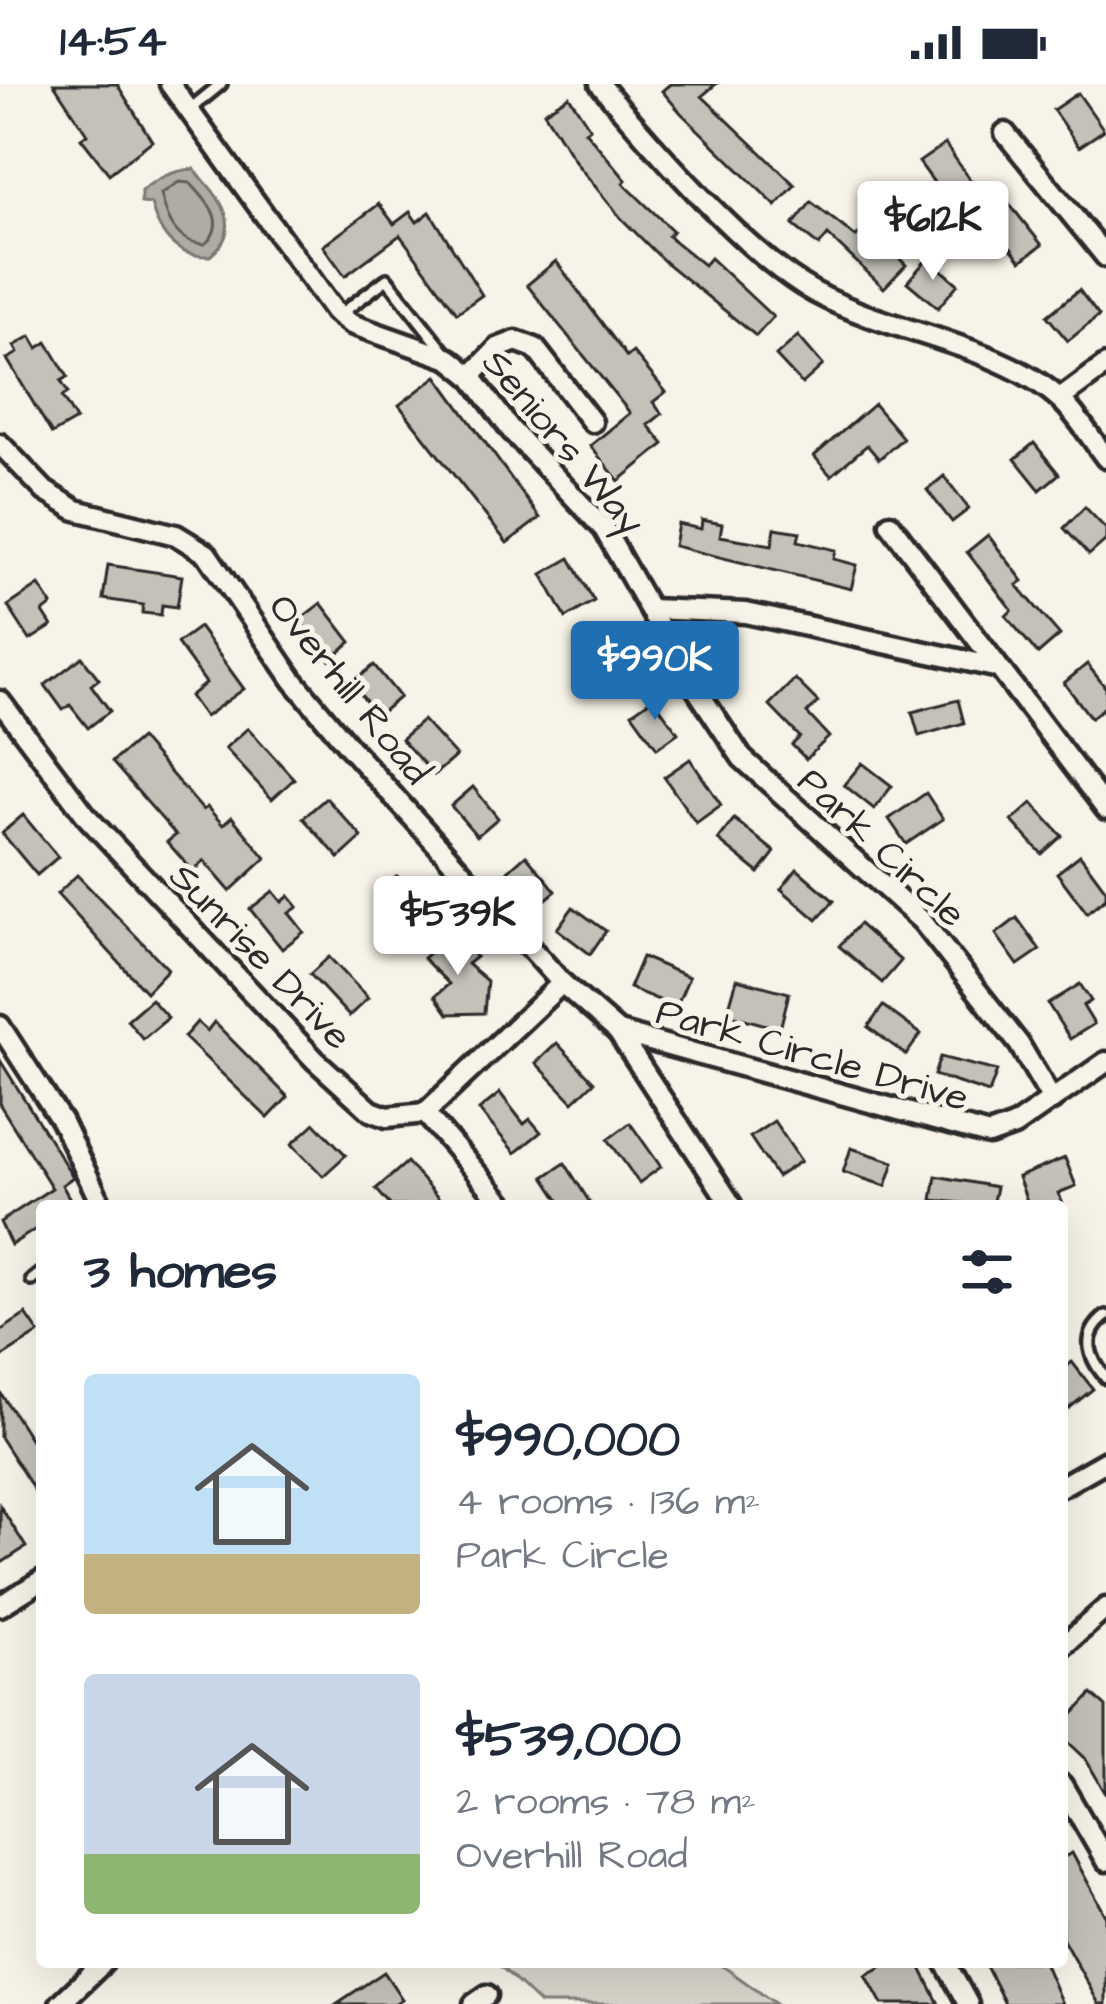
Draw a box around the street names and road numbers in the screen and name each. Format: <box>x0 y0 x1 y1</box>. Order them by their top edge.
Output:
street label: Seniors Way <box>468 338 657 548</box>
street label: Overhill Road <box>255 583 443 797</box>
street label: Park Circle <box>785 756 977 940</box>
street label: Sunrise Drive <box>156 851 363 1063</box>
street label: Park Circle Drive <box>650 985 975 1126</box>

